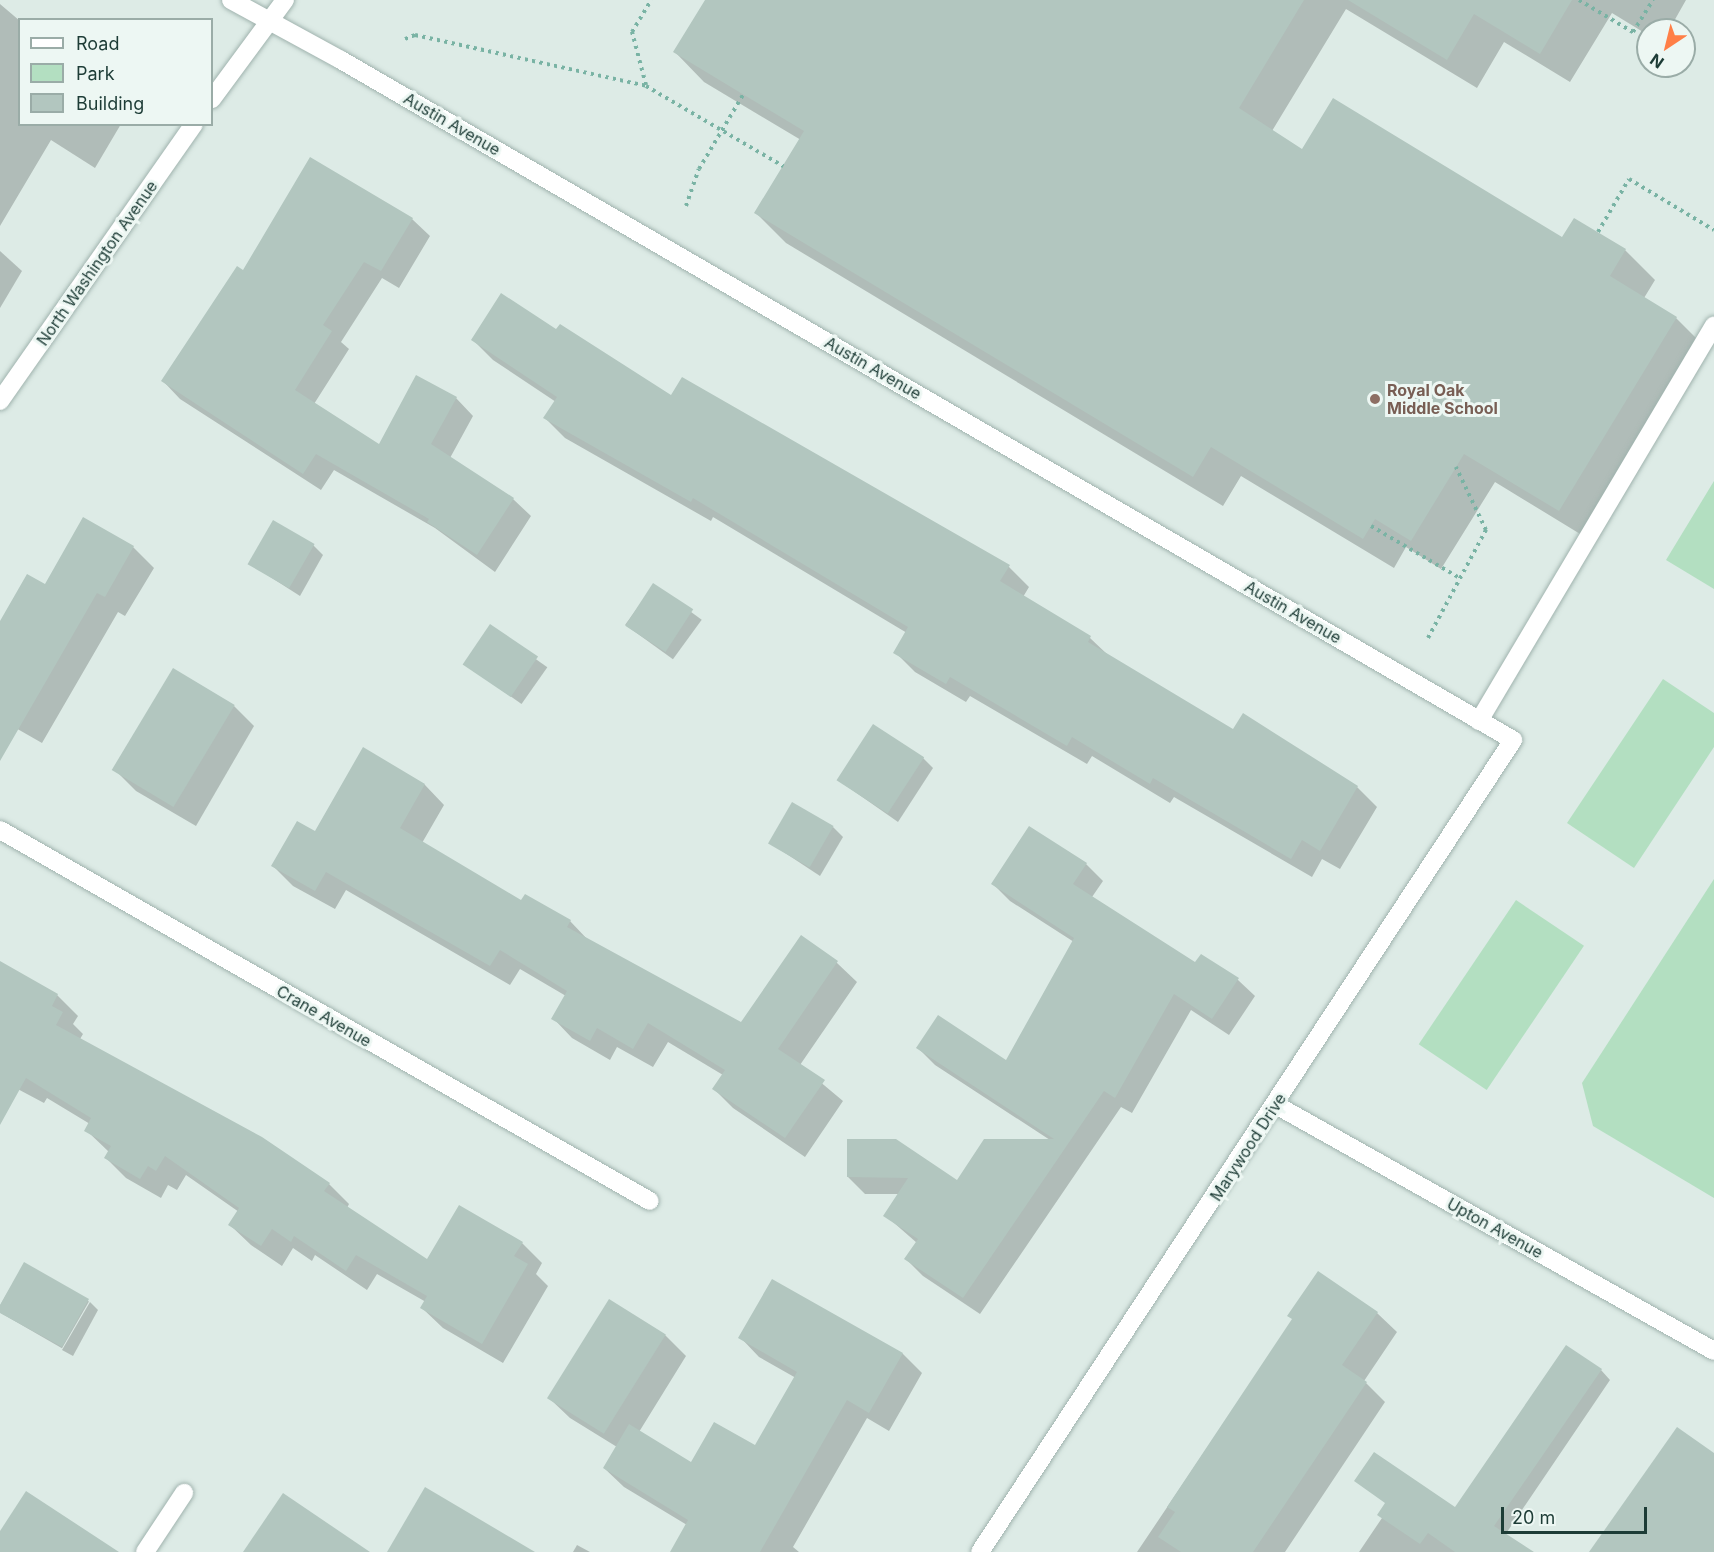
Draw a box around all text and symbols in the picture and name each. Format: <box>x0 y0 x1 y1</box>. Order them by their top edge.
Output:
legend <box>18 18 213 126</box>
north arrow <box>1636 18 1696 78</box>
text: Road <box>76 33 119 54</box>
text: N <box>1646 49 1668 73</box>
text: Park <box>76 63 115 84</box>
street label: Austin Avenue <box>400 89 504 159</box>
text: Building <box>76 93 144 114</box>
street label: North Washington Avenue <box>33 177 161 349</box>
street label: Austin Avenue <box>821 333 925 403</box>
place label: Royal Oak Middle School <box>1387 380 1498 418</box>
marker: Royal Oak Middle School <box>1368 392 1382 406</box>
street label: Austin Avenue <box>1241 577 1345 647</box>
street label: Crane Avenue <box>273 981 375 1051</box>
street label: Marywood Drive <box>1206 1089 1290 1205</box>
street label: Upton Avenue <box>1444 1194 1546 1262</box>
scale bar <box>1504 1495 1650 1533</box>
text: 20 m <box>1512 1507 1555 1528</box>

